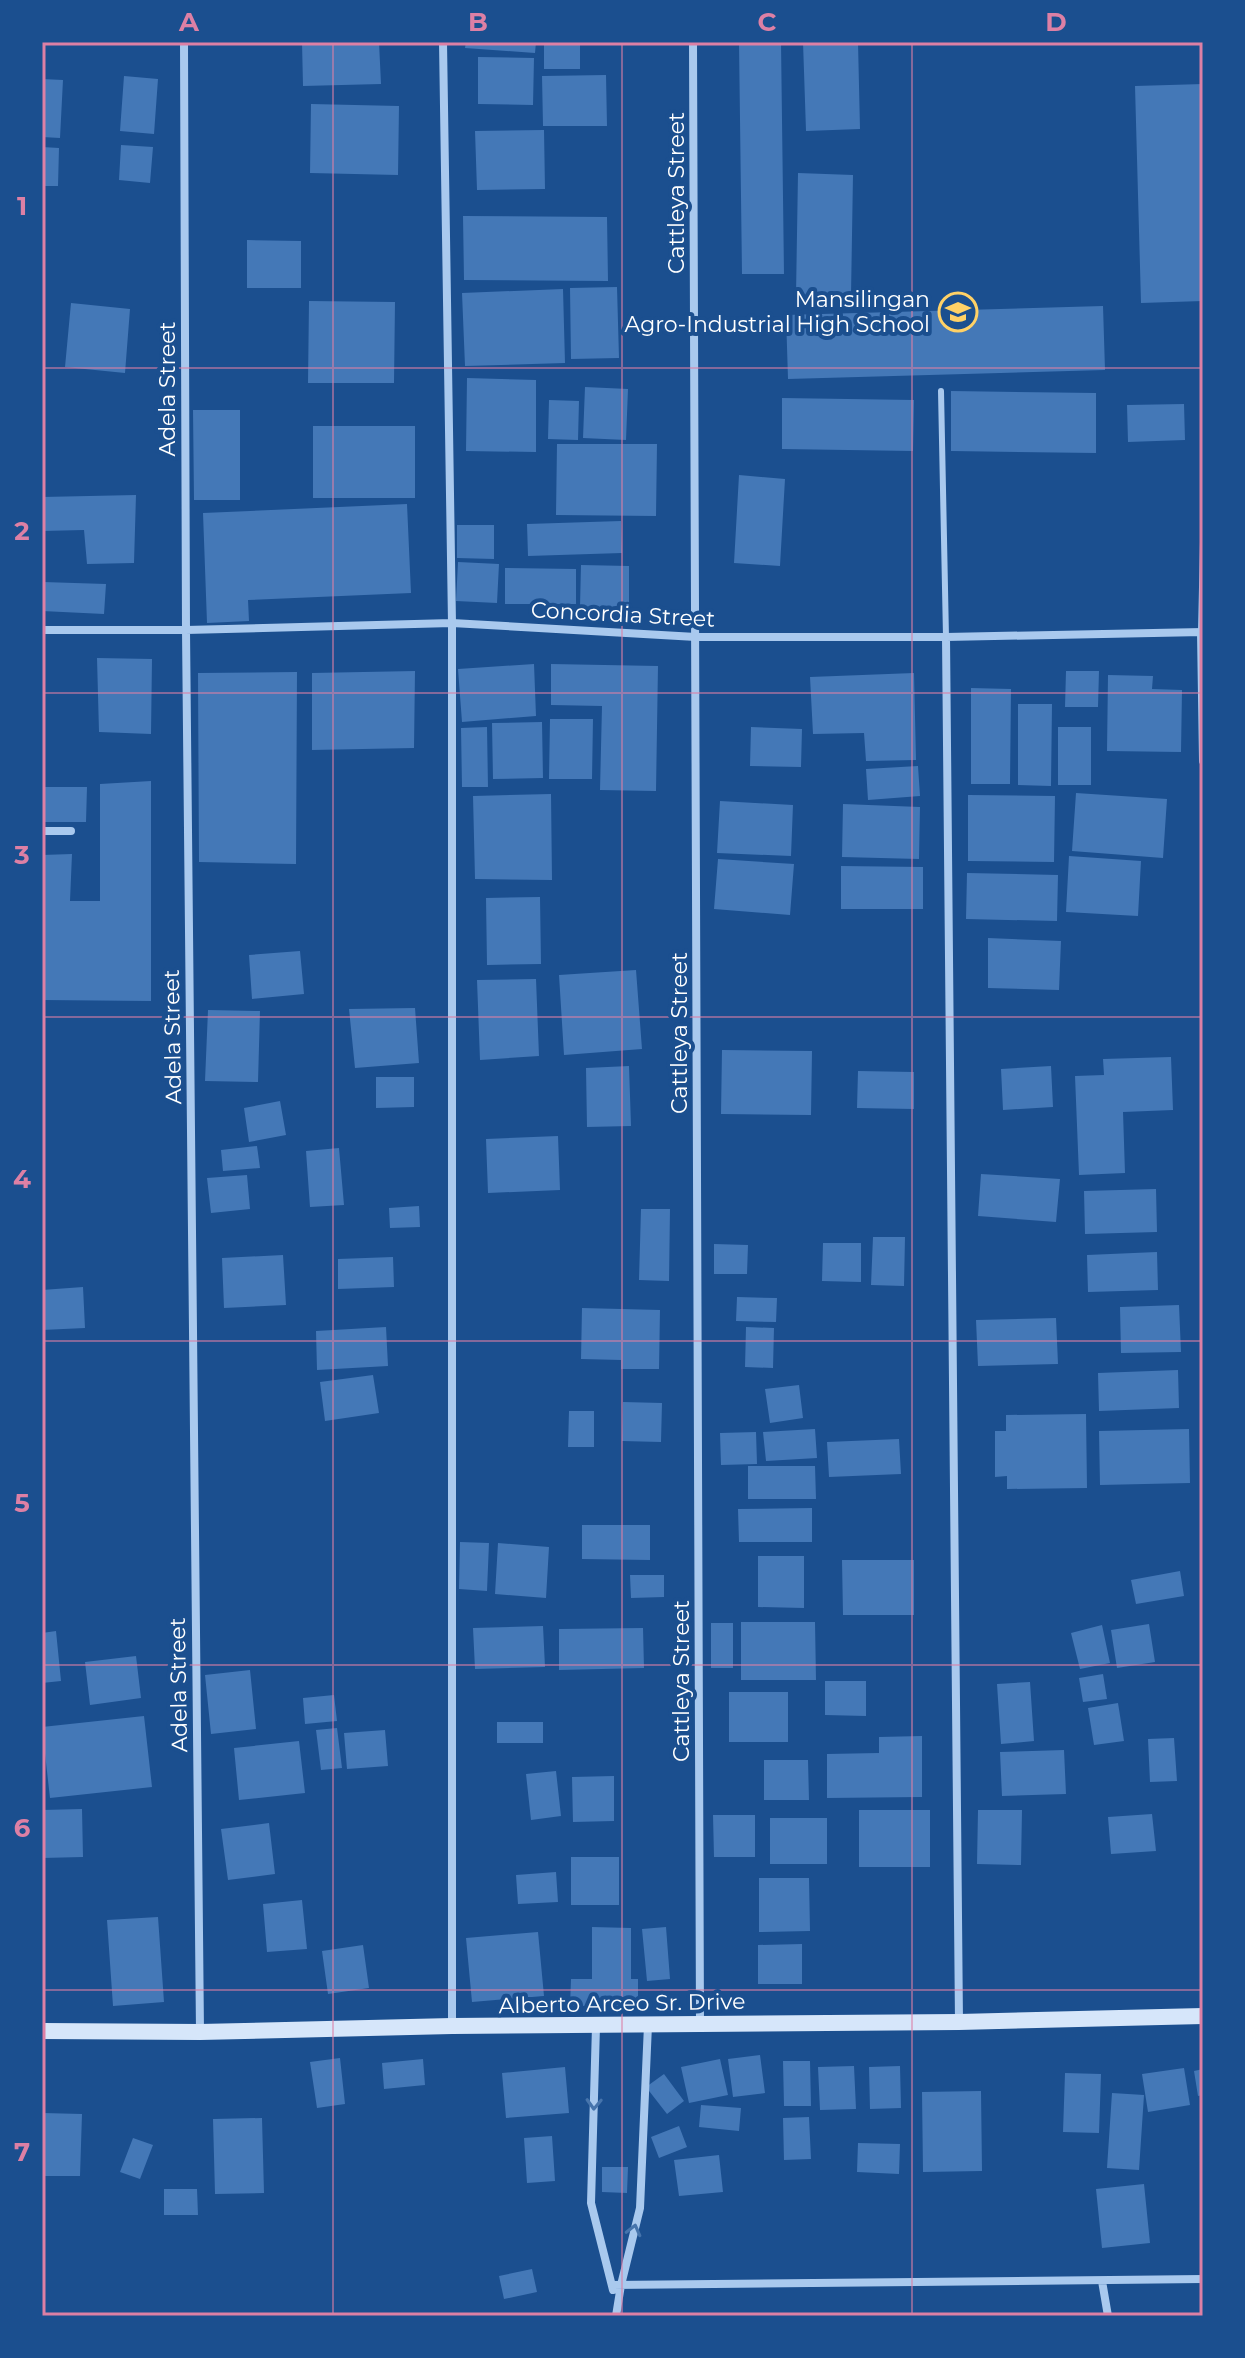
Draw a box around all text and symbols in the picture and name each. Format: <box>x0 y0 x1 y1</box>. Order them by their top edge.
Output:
text: A <box>178 6 200 38</box>
text: B <box>468 6 488 38</box>
text: C <box>758 6 777 38</box>
text: D <box>1045 6 1067 38</box>
street label: Cattleya Street <box>663 112 690 274</box>
text: 1 <box>17 190 27 222</box>
place label: Mansilingan Agro-Industrial High School <box>625 286 930 338</box>
school or university icon: Mansilingan Agro-Industrial High School <box>937 291 979 333</box>
street label: Adela Street <box>154 321 181 457</box>
text: 2 <box>14 515 30 547</box>
street label: Concordia Street <box>530 596 716 633</box>
text: 3 <box>13 839 30 871</box>
street label: Cattleya Street <box>666 952 693 1114</box>
street label: Adela Street <box>158 969 187 1105</box>
text: 4 <box>13 1163 31 1195</box>
text: 5 <box>14 1487 30 1519</box>
street label: Cattleya Street <box>668 1600 695 1762</box>
street label: Adela Street <box>164 1617 193 1753</box>
text: 6 <box>14 1812 31 1844</box>
street label: Alberto Arceo Sr. Drive <box>498 1988 746 2019</box>
one-way arrow <box>585 2098 602 2111</box>
text: 7 <box>14 2136 30 2168</box>
one-way arrow <box>625 2224 642 2237</box>

